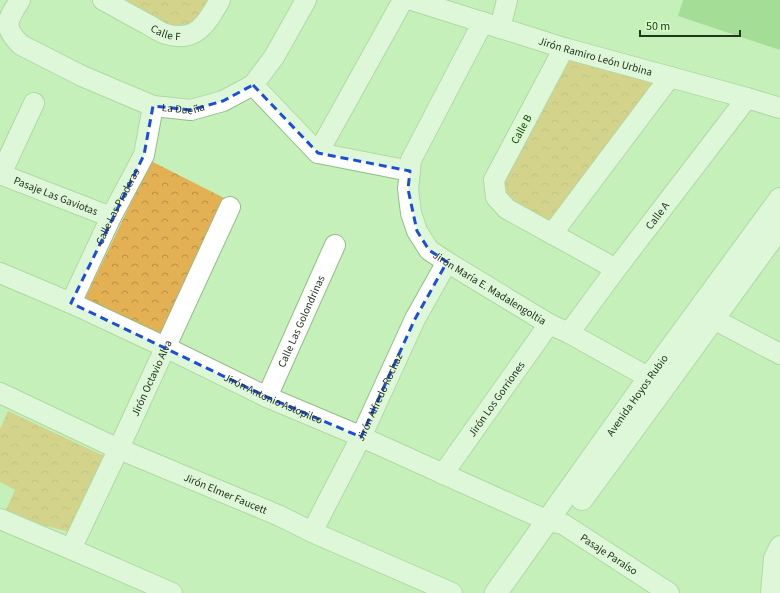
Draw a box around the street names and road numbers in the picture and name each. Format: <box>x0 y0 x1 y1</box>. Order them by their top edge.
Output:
street label: Calle F <box>148 21 181 44</box>
street label: Jirón Ramiro León Urbina <box>537 33 654 80</box>
street label: La Dueña <box>161 100 206 118</box>
street label: Calle B <box>507 111 536 147</box>
street label: Calle Las Praderas <box>92 166 144 247</box>
street label: Pasaje Las Gaviotas <box>11 173 100 219</box>
street label: Calle A <box>642 199 673 233</box>
street label: Jirón María E. Madalengoltia <box>430 248 549 329</box>
street label: Calle Las Golondrinas <box>274 273 329 370</box>
street label: Jirón Octavio Alva <box>128 338 176 419</box>
street label: Jirón Alfredo Rochaz <box>353 351 406 444</box>
street label: Avenida Hoyos Rubio <box>603 352 672 439</box>
street label: Jirón Los Gorriones <box>465 358 529 440</box>
street label: Jirón Antonio Astopilco <box>221 370 325 428</box>
street label: Jirón Elmer Faucett <box>181 470 270 518</box>
street label: Pasaje Paraíso <box>577 530 640 579</box>

